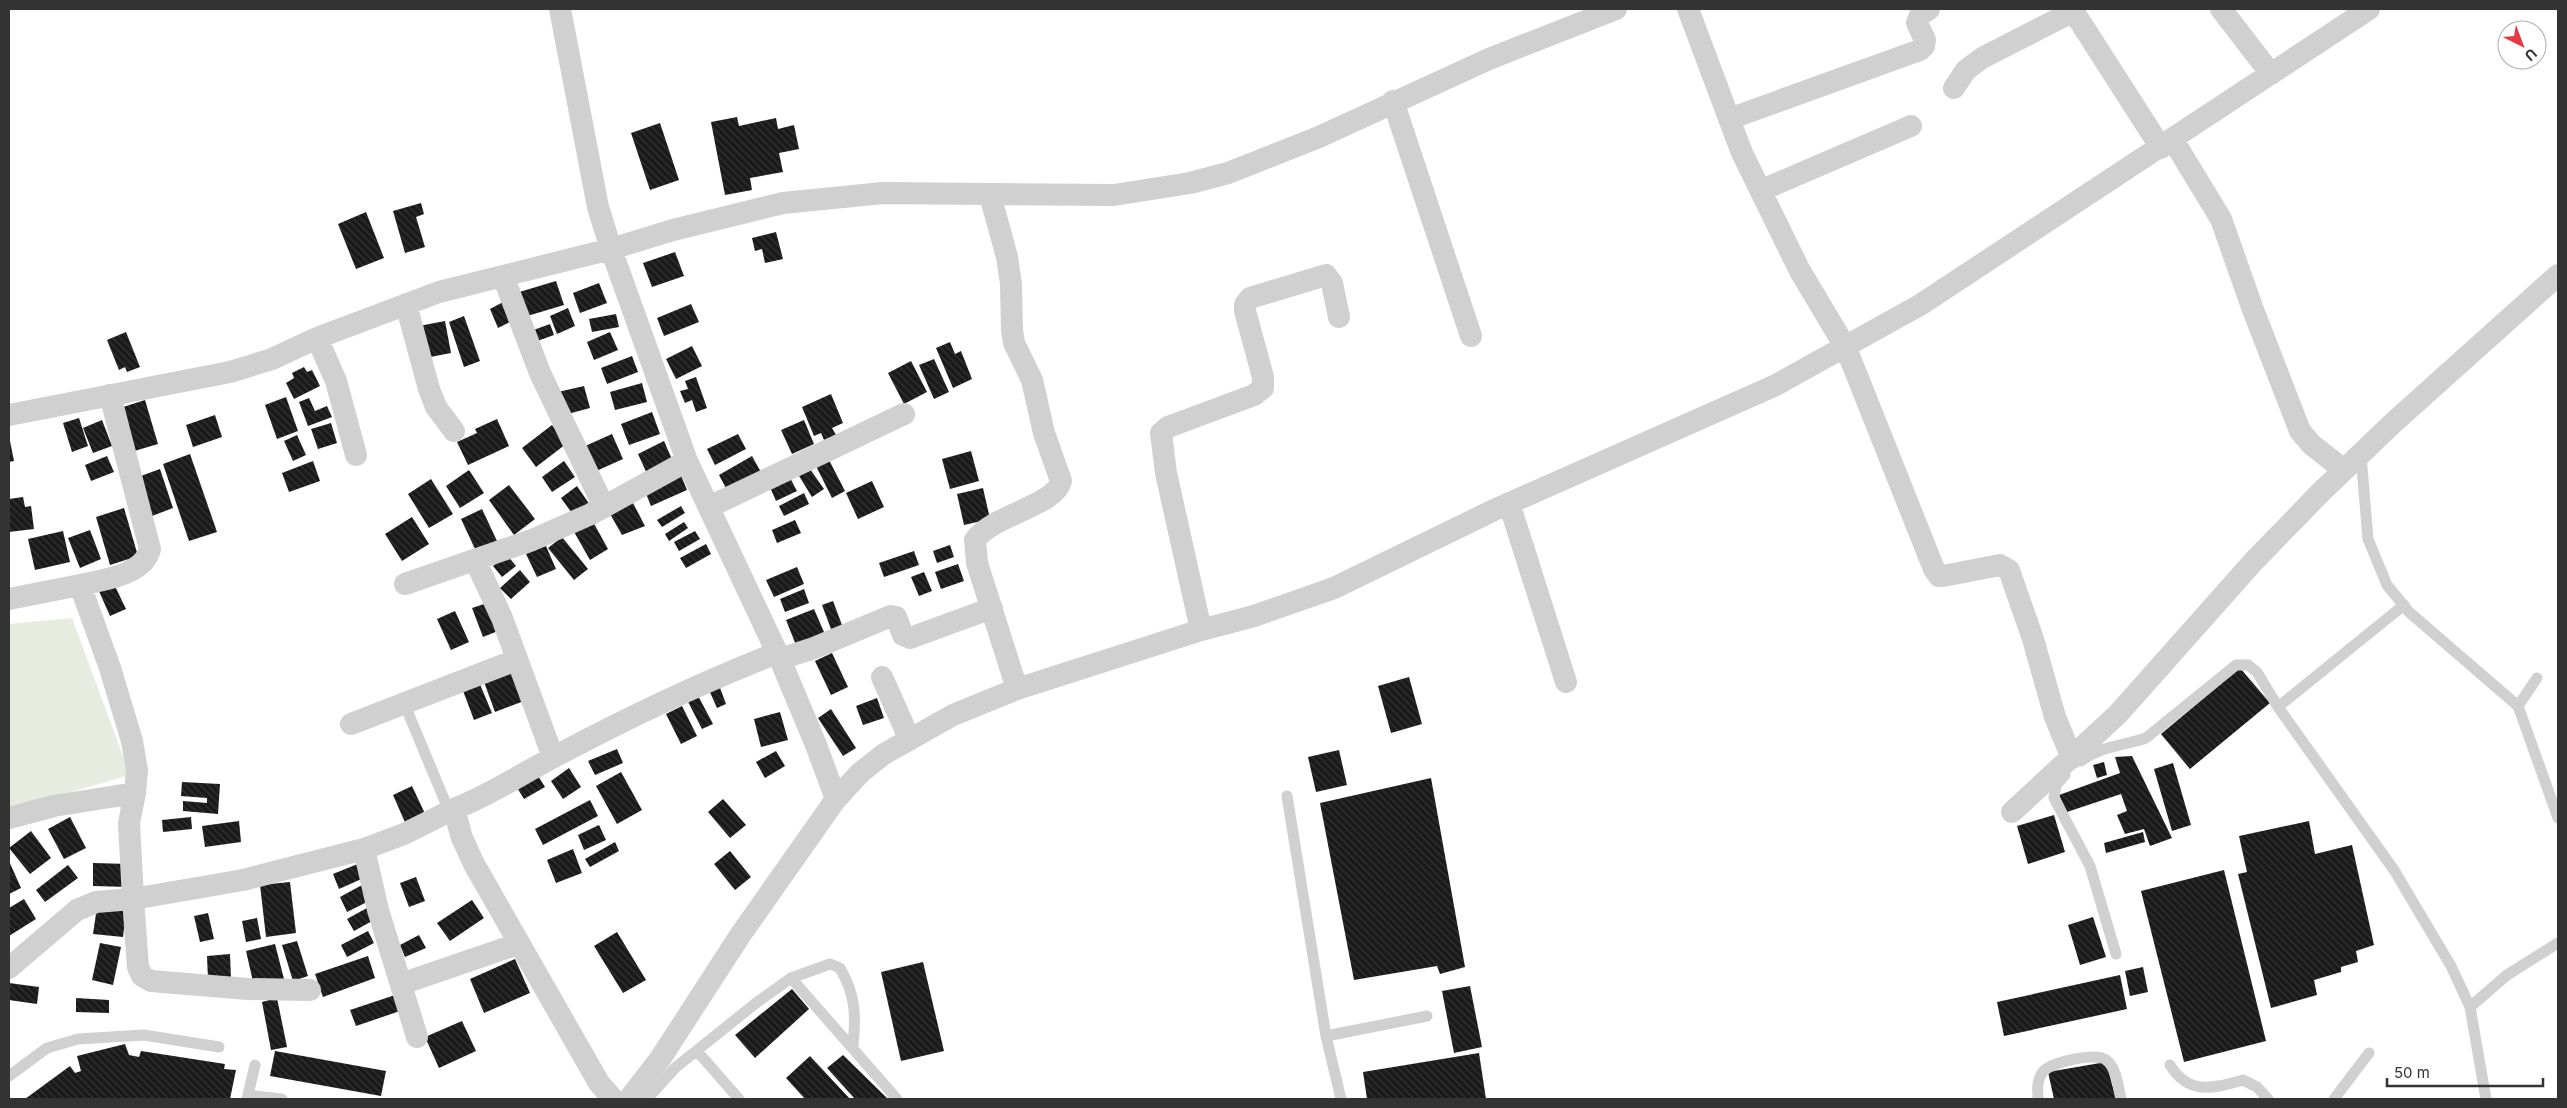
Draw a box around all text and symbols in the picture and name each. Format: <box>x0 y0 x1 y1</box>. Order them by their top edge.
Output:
north arrow <box>2497 20 2547 70</box>
text: U <box>2522 45 2541 65</box>
scale bar <box>2387 1056 2543 1088</box>
text: 50 m <box>2394 1063 2430 1082</box>

